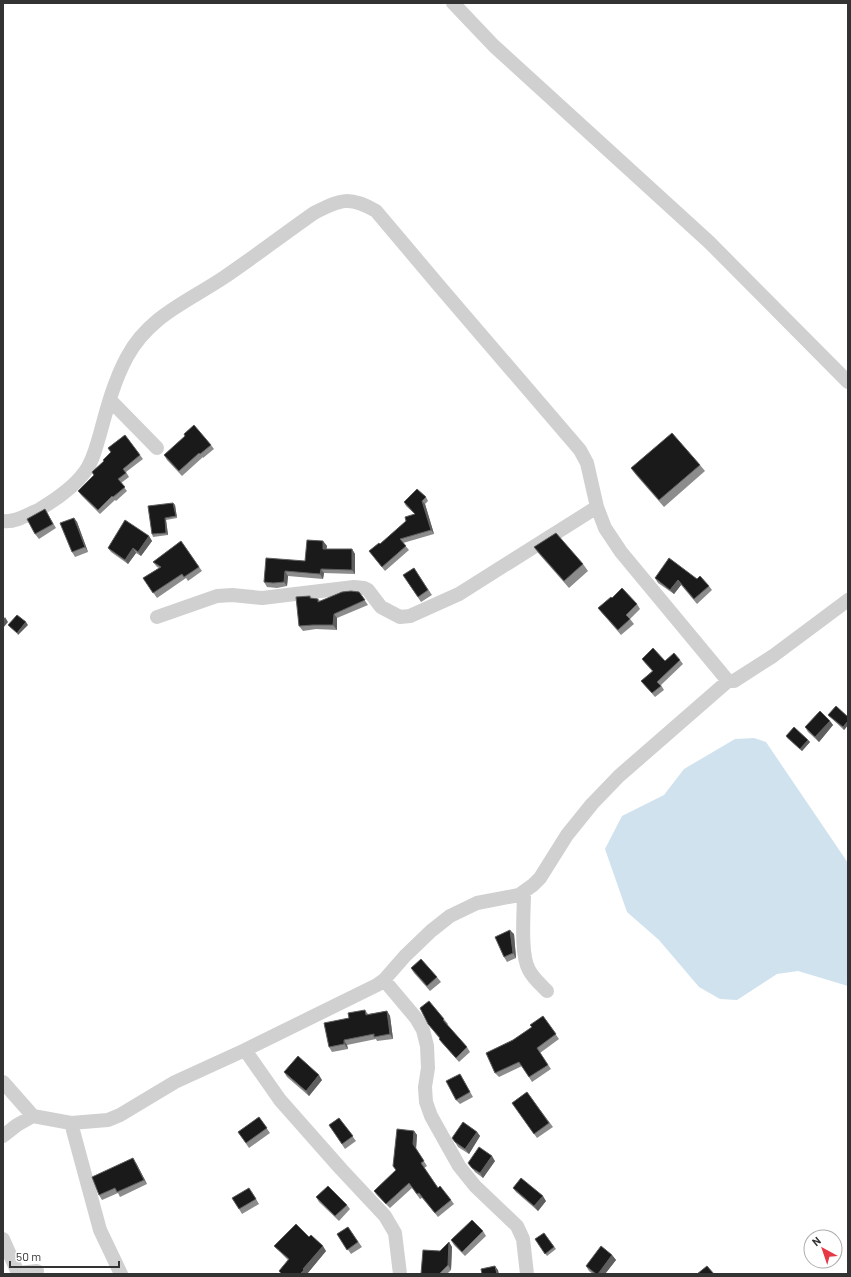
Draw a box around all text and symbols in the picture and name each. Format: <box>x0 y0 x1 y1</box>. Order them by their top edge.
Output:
north arrow <box>803 1229 843 1269</box>
text: N <box>809 1234 823 1248</box>
scale bar <box>10 1243 119 1269</box>
text: 50 m <box>16 1249 41 1263</box>

